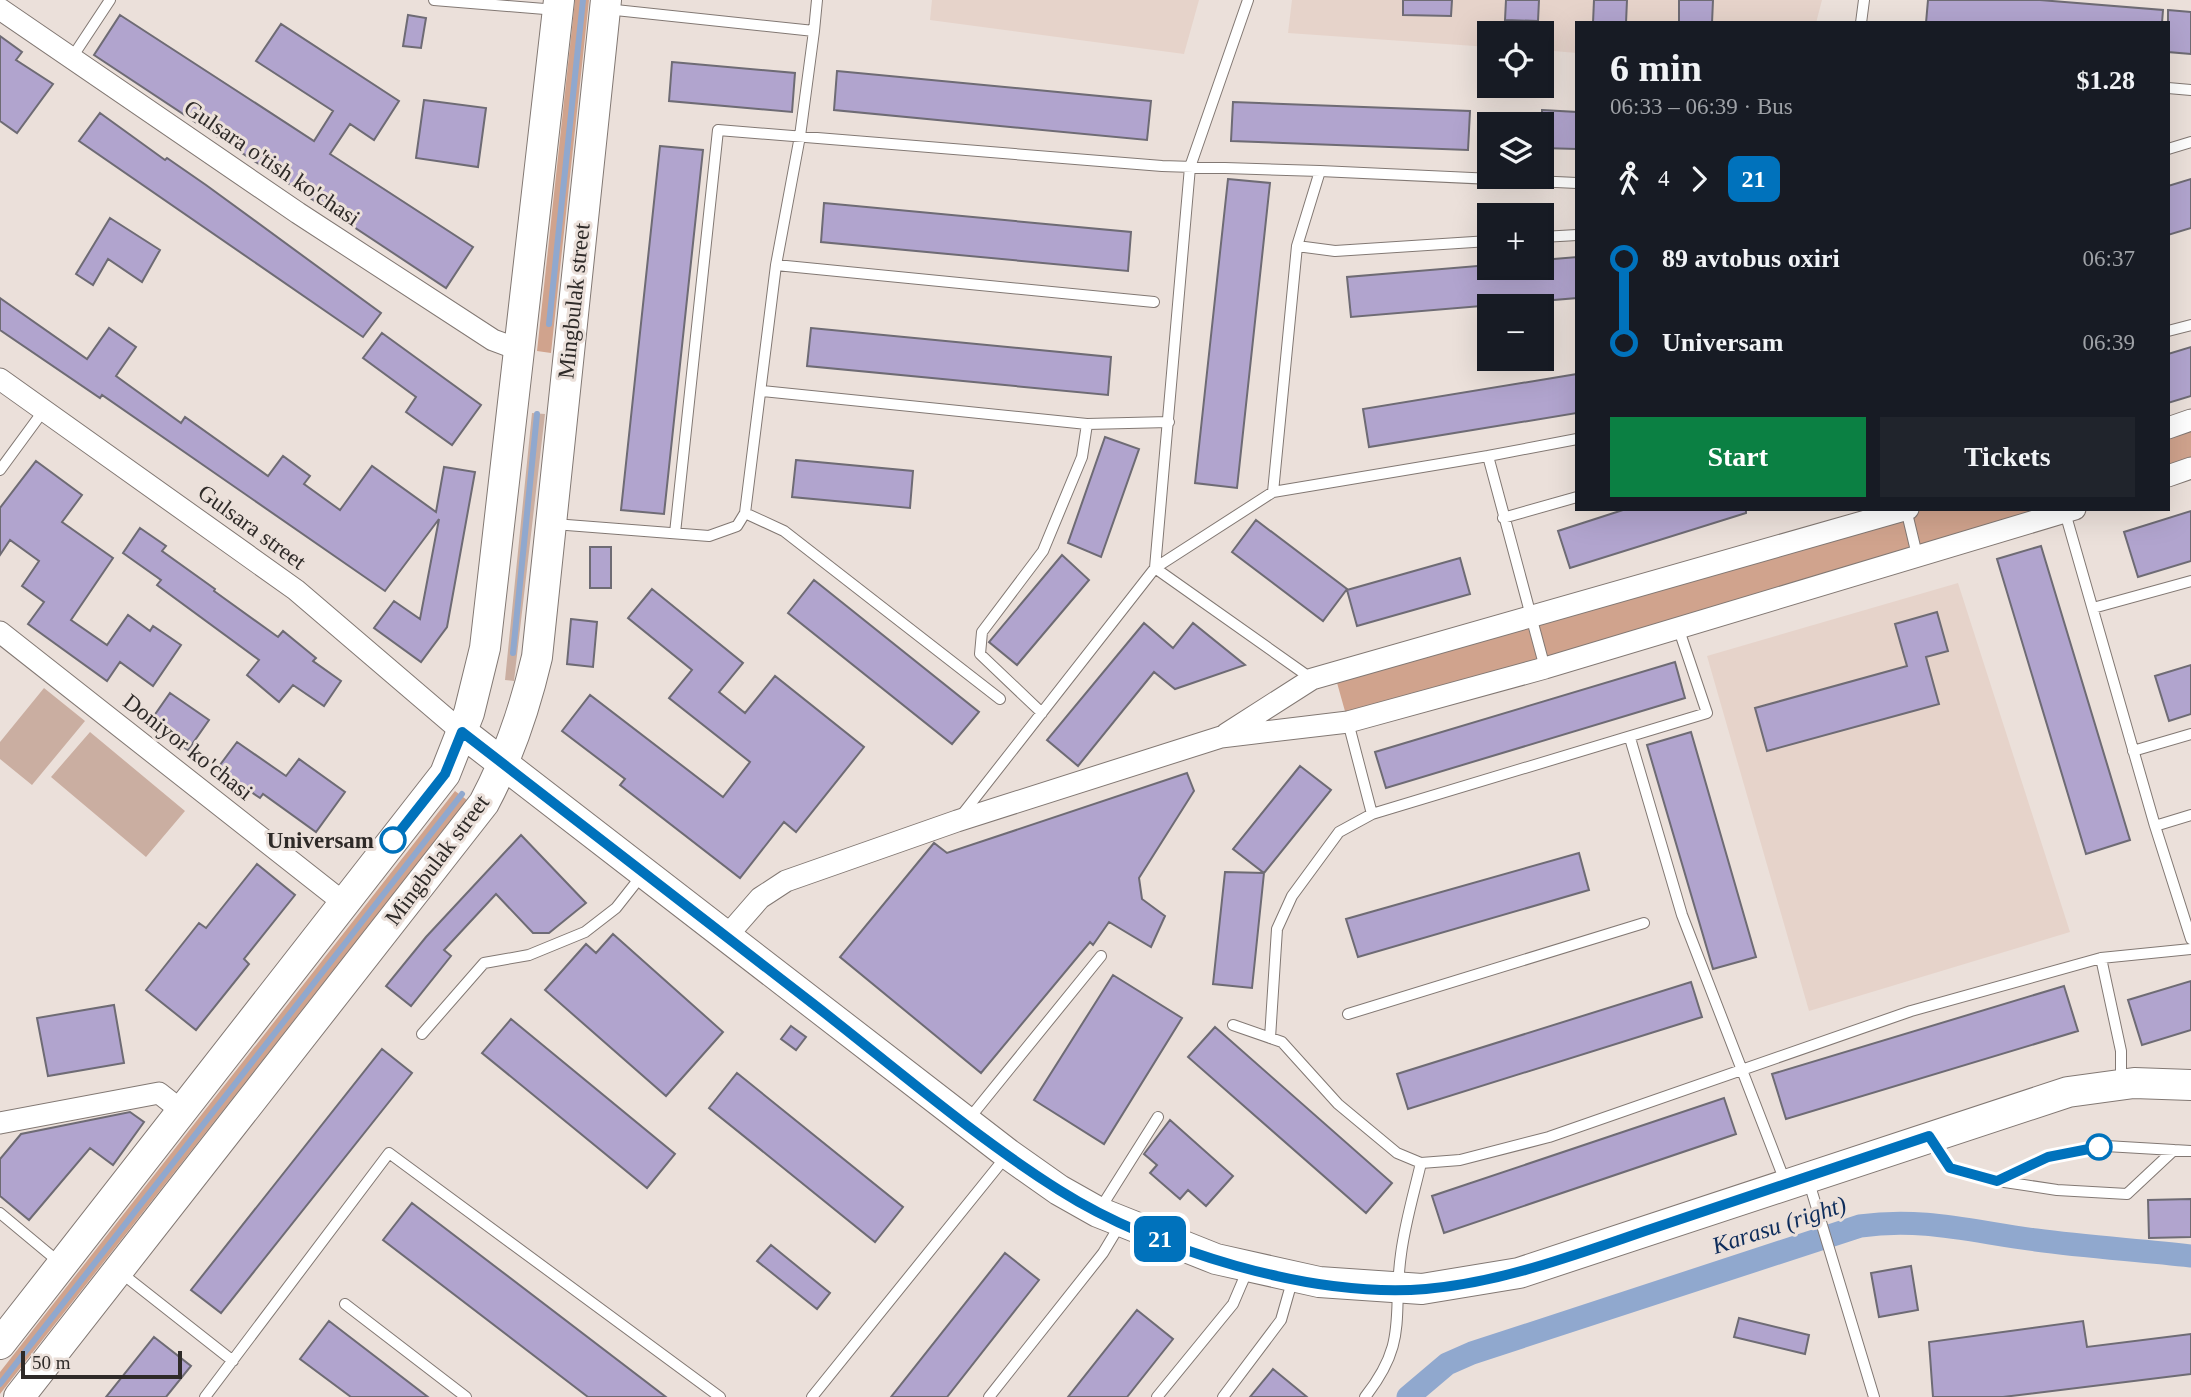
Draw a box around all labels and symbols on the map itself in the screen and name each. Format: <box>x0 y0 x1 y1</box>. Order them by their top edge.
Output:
street label: Gulsara o'tish ko'chasi <box>179 95 365 231</box>
street label: Mingbulak street <box>553 221 595 380</box>
street label: Gulsara street <box>193 480 311 575</box>
street label: Doniyor ko'chasi <box>119 689 257 805</box>
street label: Mingbulak street <box>380 789 494 930</box>
marker: Universam <box>380 827 406 853</box>
place label: Universam <box>267 828 374 853</box>
unlabelled marker <box>2086 1134 2112 1160</box>
water label: Karasu (right) <box>1708 1191 1849 1259</box>
line badge: 21 <box>1128 1216 1192 1262</box>
scale bar <box>21 1348 182 1380</box>

